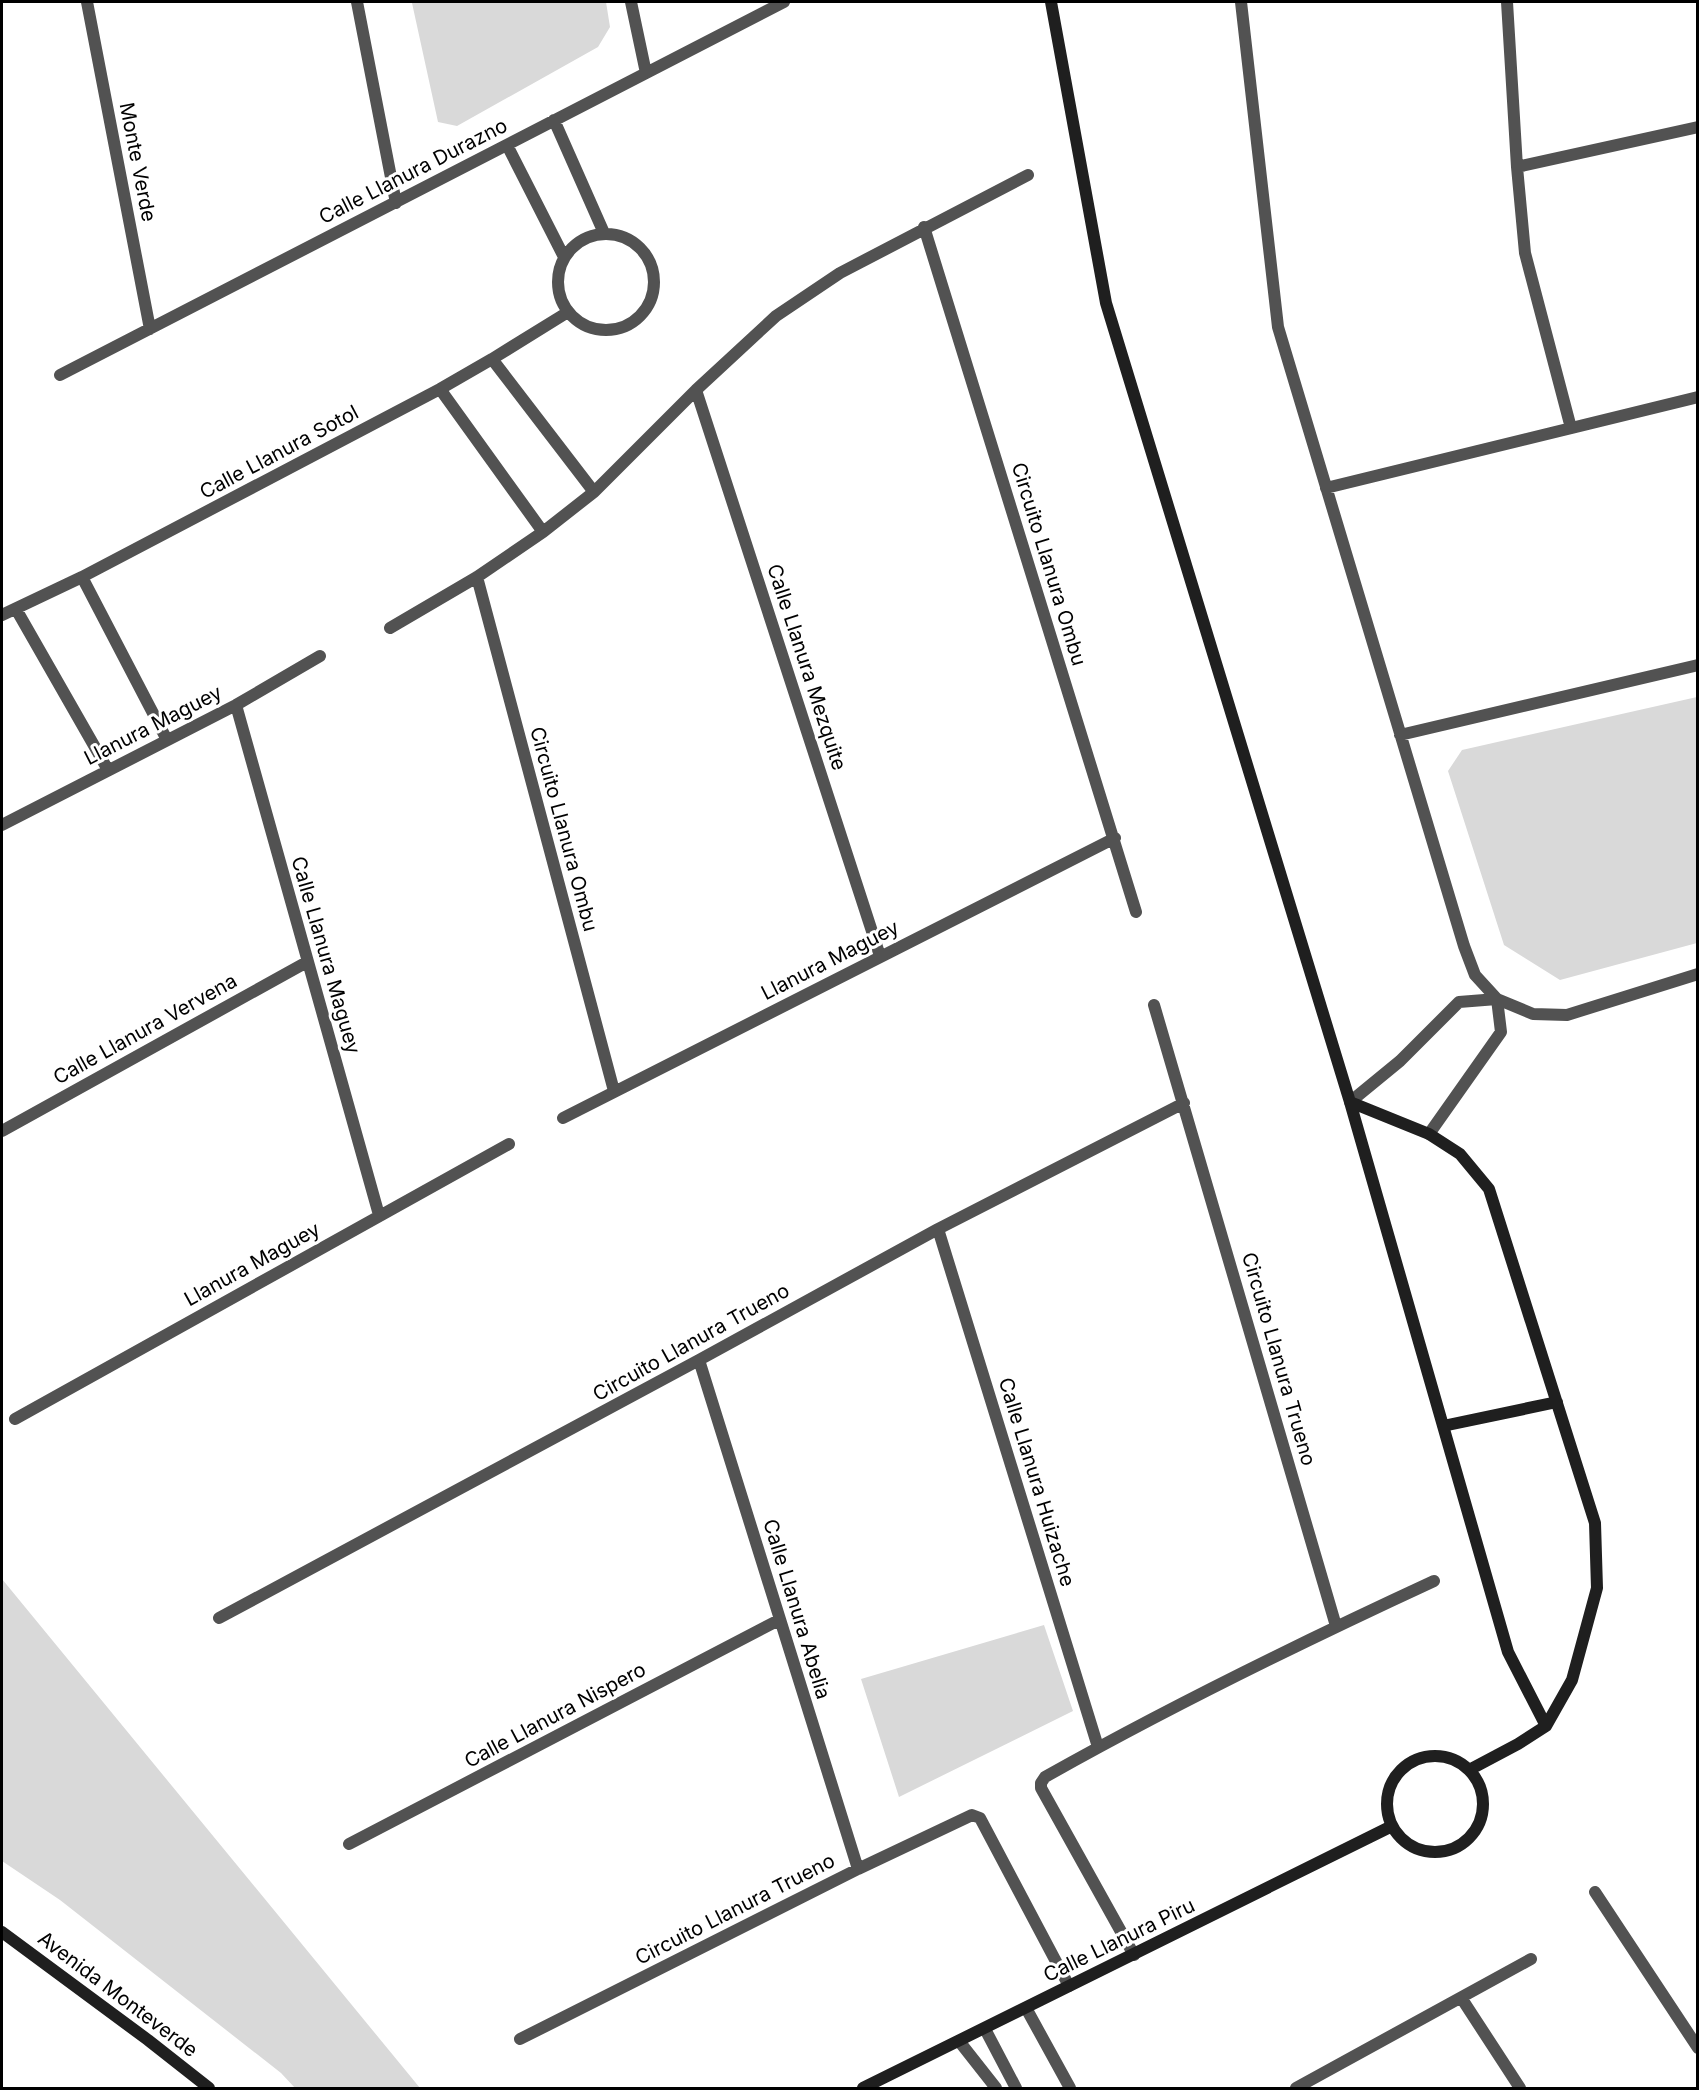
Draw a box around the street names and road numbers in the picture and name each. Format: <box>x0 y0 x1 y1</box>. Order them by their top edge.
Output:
street label: Monte Verde <box>115 100 161 224</box>
street label: Calle Llanura Durazno <box>315 113 511 229</box>
street label: Calle Llanura Sotol <box>196 400 362 504</box>
street label: Circuito Llanura Ombu <box>1007 460 1091 668</box>
street label: Calle Llanura Mezquite <box>762 561 852 773</box>
street label: Llanura Maguey <box>80 680 226 770</box>
street label: Circuito Llanura Ombu <box>525 724 603 934</box>
street label: Calle Llanura Maguey <box>286 854 366 1056</box>
street label: Llanura Maguey <box>757 915 903 1005</box>
street label: Calle Llanura Vervena <box>49 969 241 1089</box>
street label: Llanura Maguey <box>180 1217 324 1311</box>
street label: Circuito Llanura Trueno <box>1237 1250 1321 1468</box>
street label: Circuito Llanura Trueno <box>589 1278 793 1406</box>
street label: Calle Llanura Huizache <box>994 1375 1080 1589</box>
street label: Calle Llanura Abelia <box>758 1516 836 1702</box>
street label: Calle Llanura Nispero <box>460 1657 650 1773</box>
street label: Circuito Llanura Trueno <box>631 1848 839 1970</box>
street label: Calle Llanura Piru <box>1039 1893 1199 1987</box>
street label: Avenida Monteverde <box>33 1926 203 2062</box>

